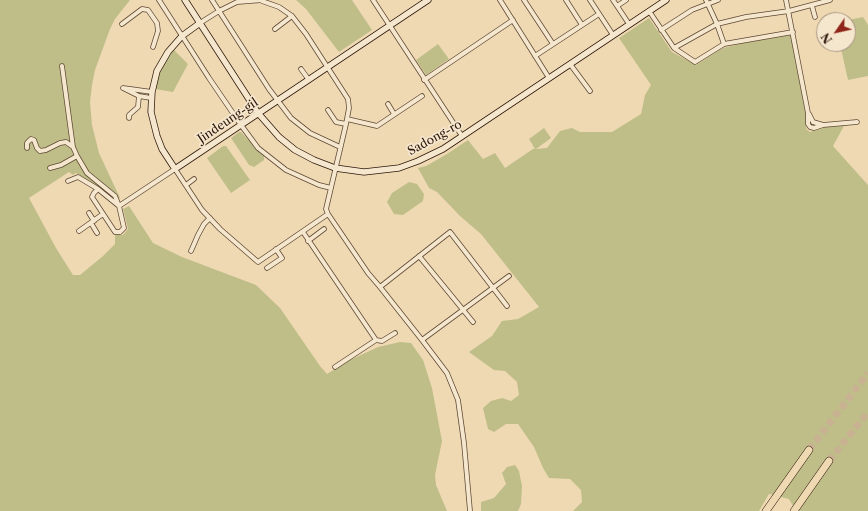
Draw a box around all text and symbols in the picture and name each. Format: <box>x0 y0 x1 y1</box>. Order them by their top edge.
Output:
north arrow <box>816 12 856 52</box>
text: N <box>818 30 835 46</box>
street label: Jindeung-gil <box>195 96 261 146</box>
street label: Sadong-ro <box>405 117 465 159</box>

